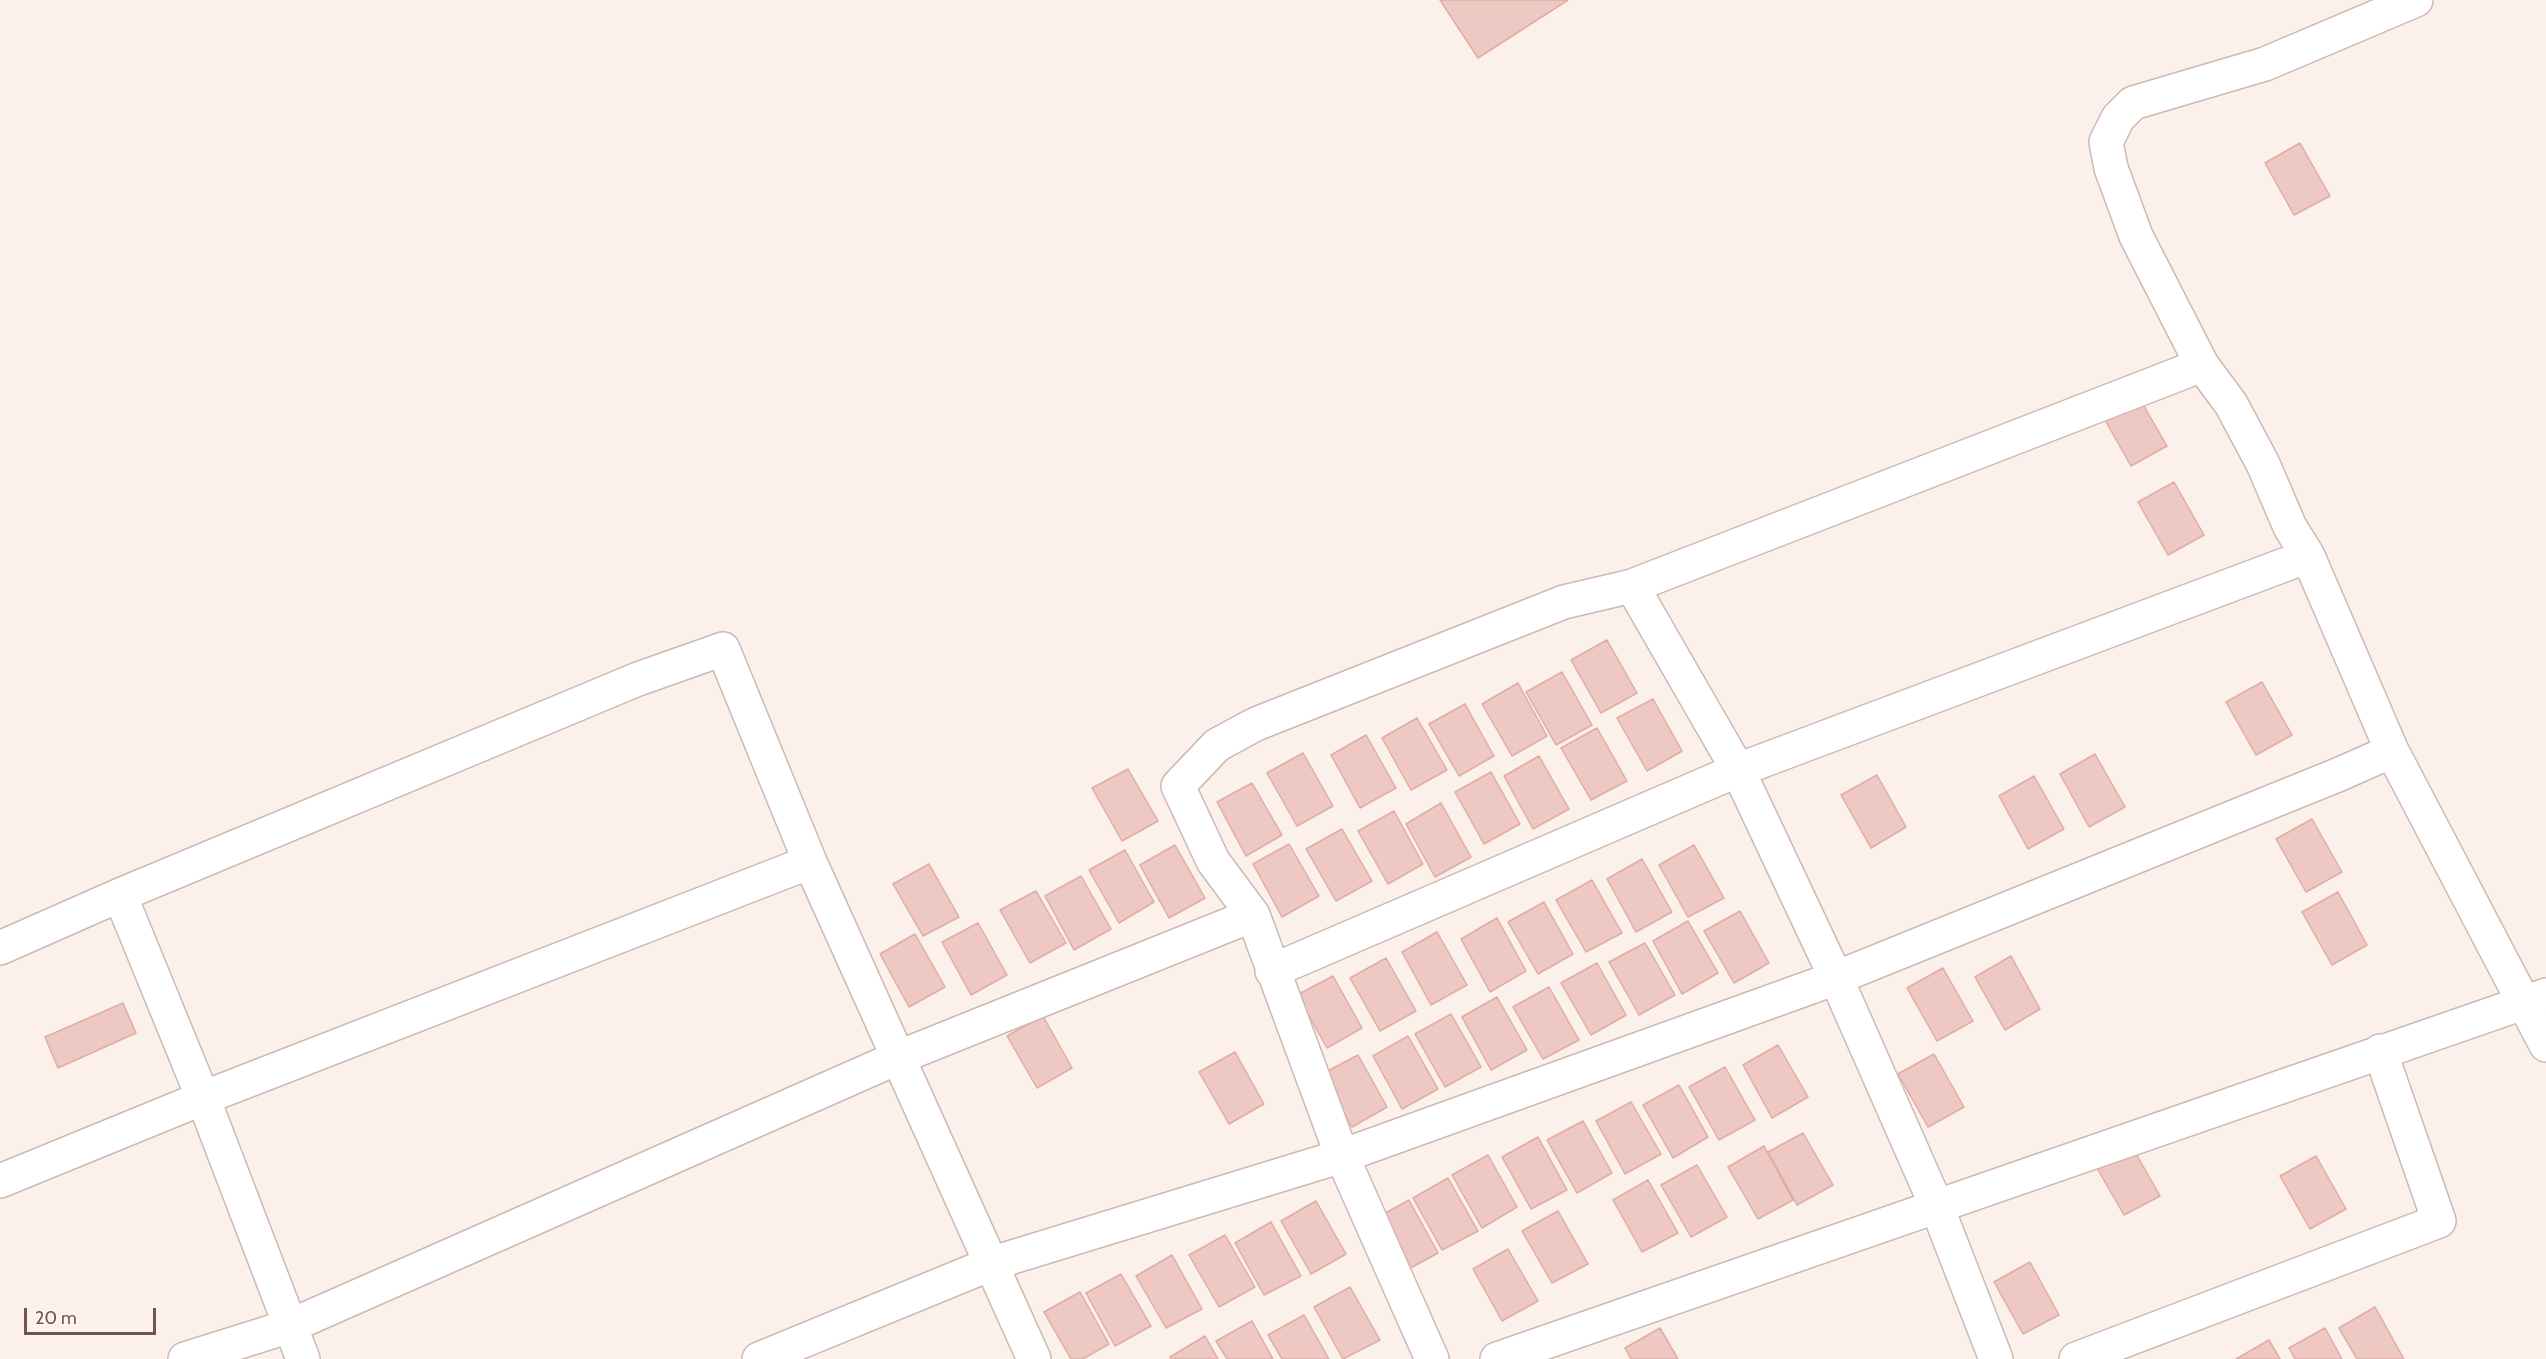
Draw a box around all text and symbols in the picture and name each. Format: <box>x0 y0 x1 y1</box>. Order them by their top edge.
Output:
scale bar <box>27 1296 159 1334</box>
text: 20 m <box>35 1307 77 1329</box>

